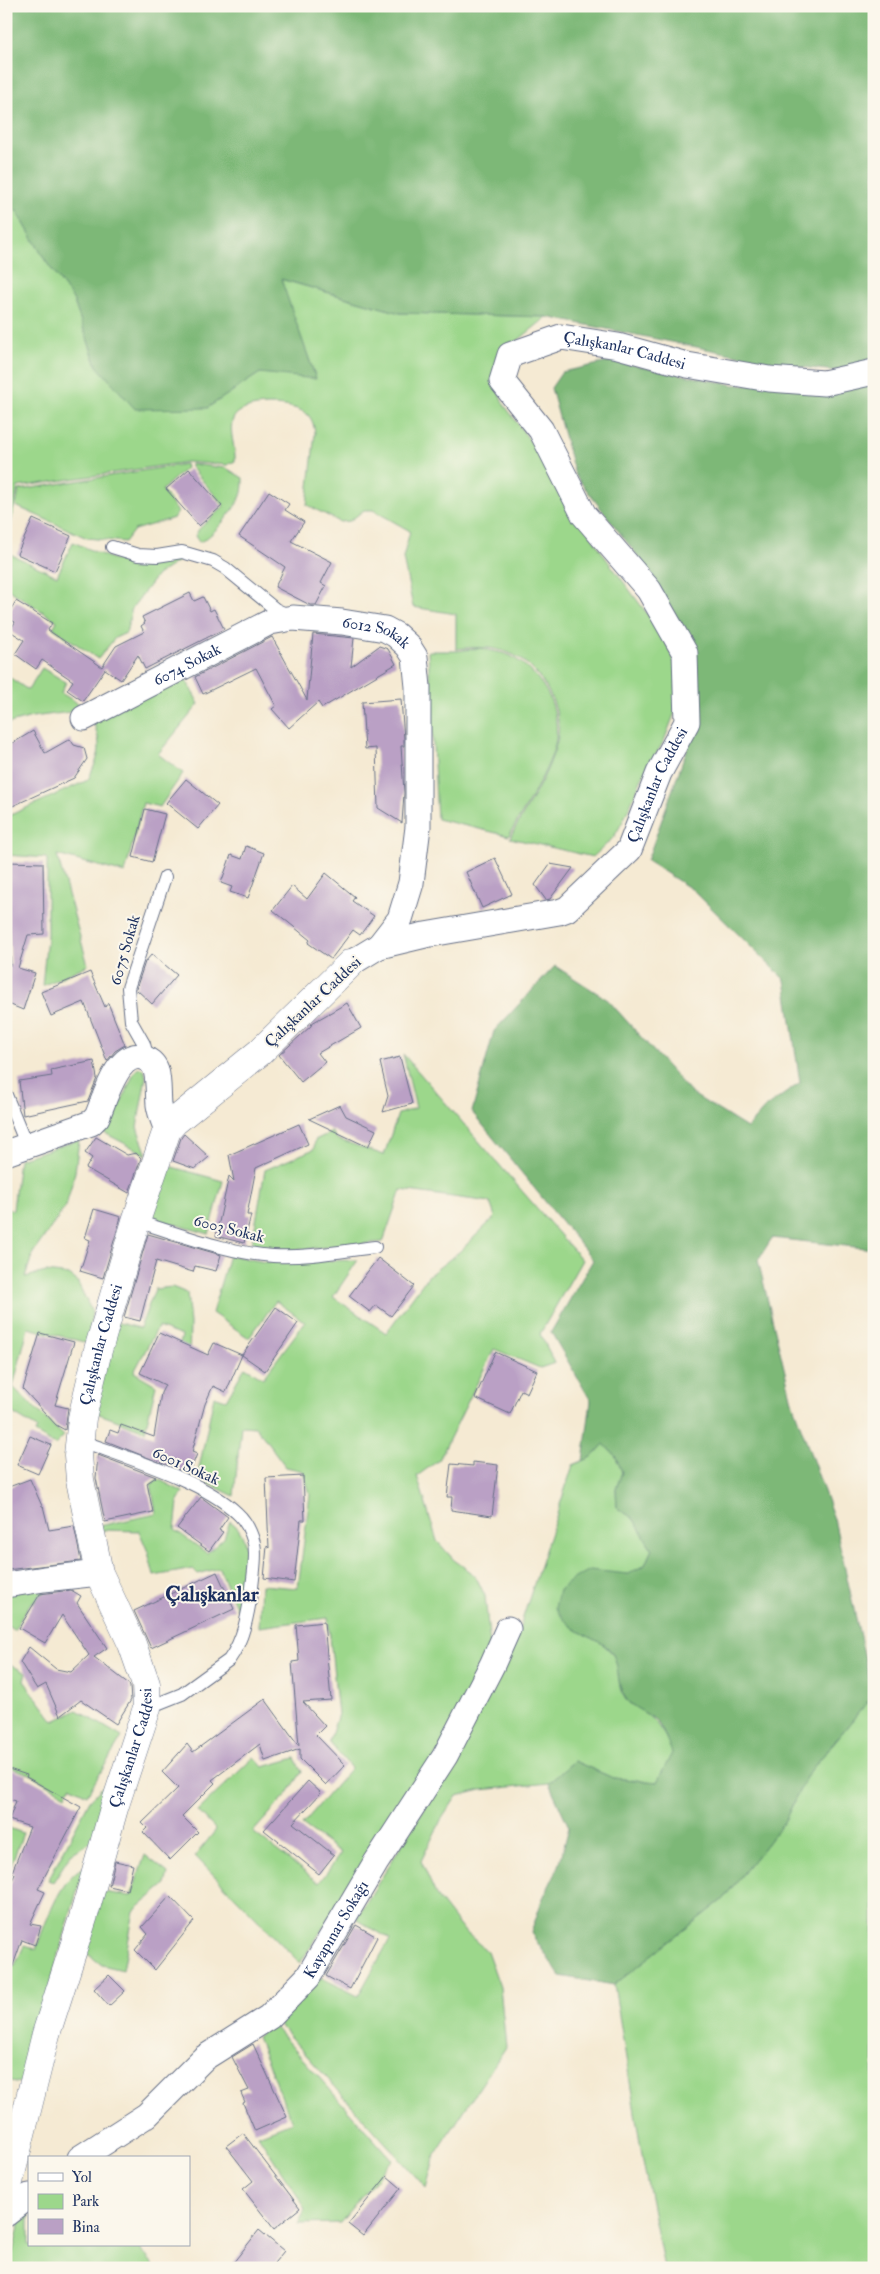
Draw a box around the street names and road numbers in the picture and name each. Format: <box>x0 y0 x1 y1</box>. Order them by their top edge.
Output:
street label: Çalışkanlar Caddesi <box>562 328 688 374</box>
street label: 6012 Sokak <box>341 612 415 653</box>
street label: 6074 Sokak <box>150 639 225 691</box>
street label: Çalışkanlar Caddesi <box>623 724 692 846</box>
street label: 6075 Sokak <box>105 912 145 988</box>
street label: Çalışkanlar Caddesi <box>261 952 365 1052</box>
street label: 6003 Sokak <box>192 1211 267 1248</box>
street label: Çalışkanlar Caddesi <box>75 1282 127 1407</box>
street label: 6001 Sokak <box>149 1442 223 1490</box>
street label: Çalışkanlar Caddesi <box>105 1687 158 1811</box>
street label: Kayapınar Sokağı <box>299 1877 373 1982</box>

